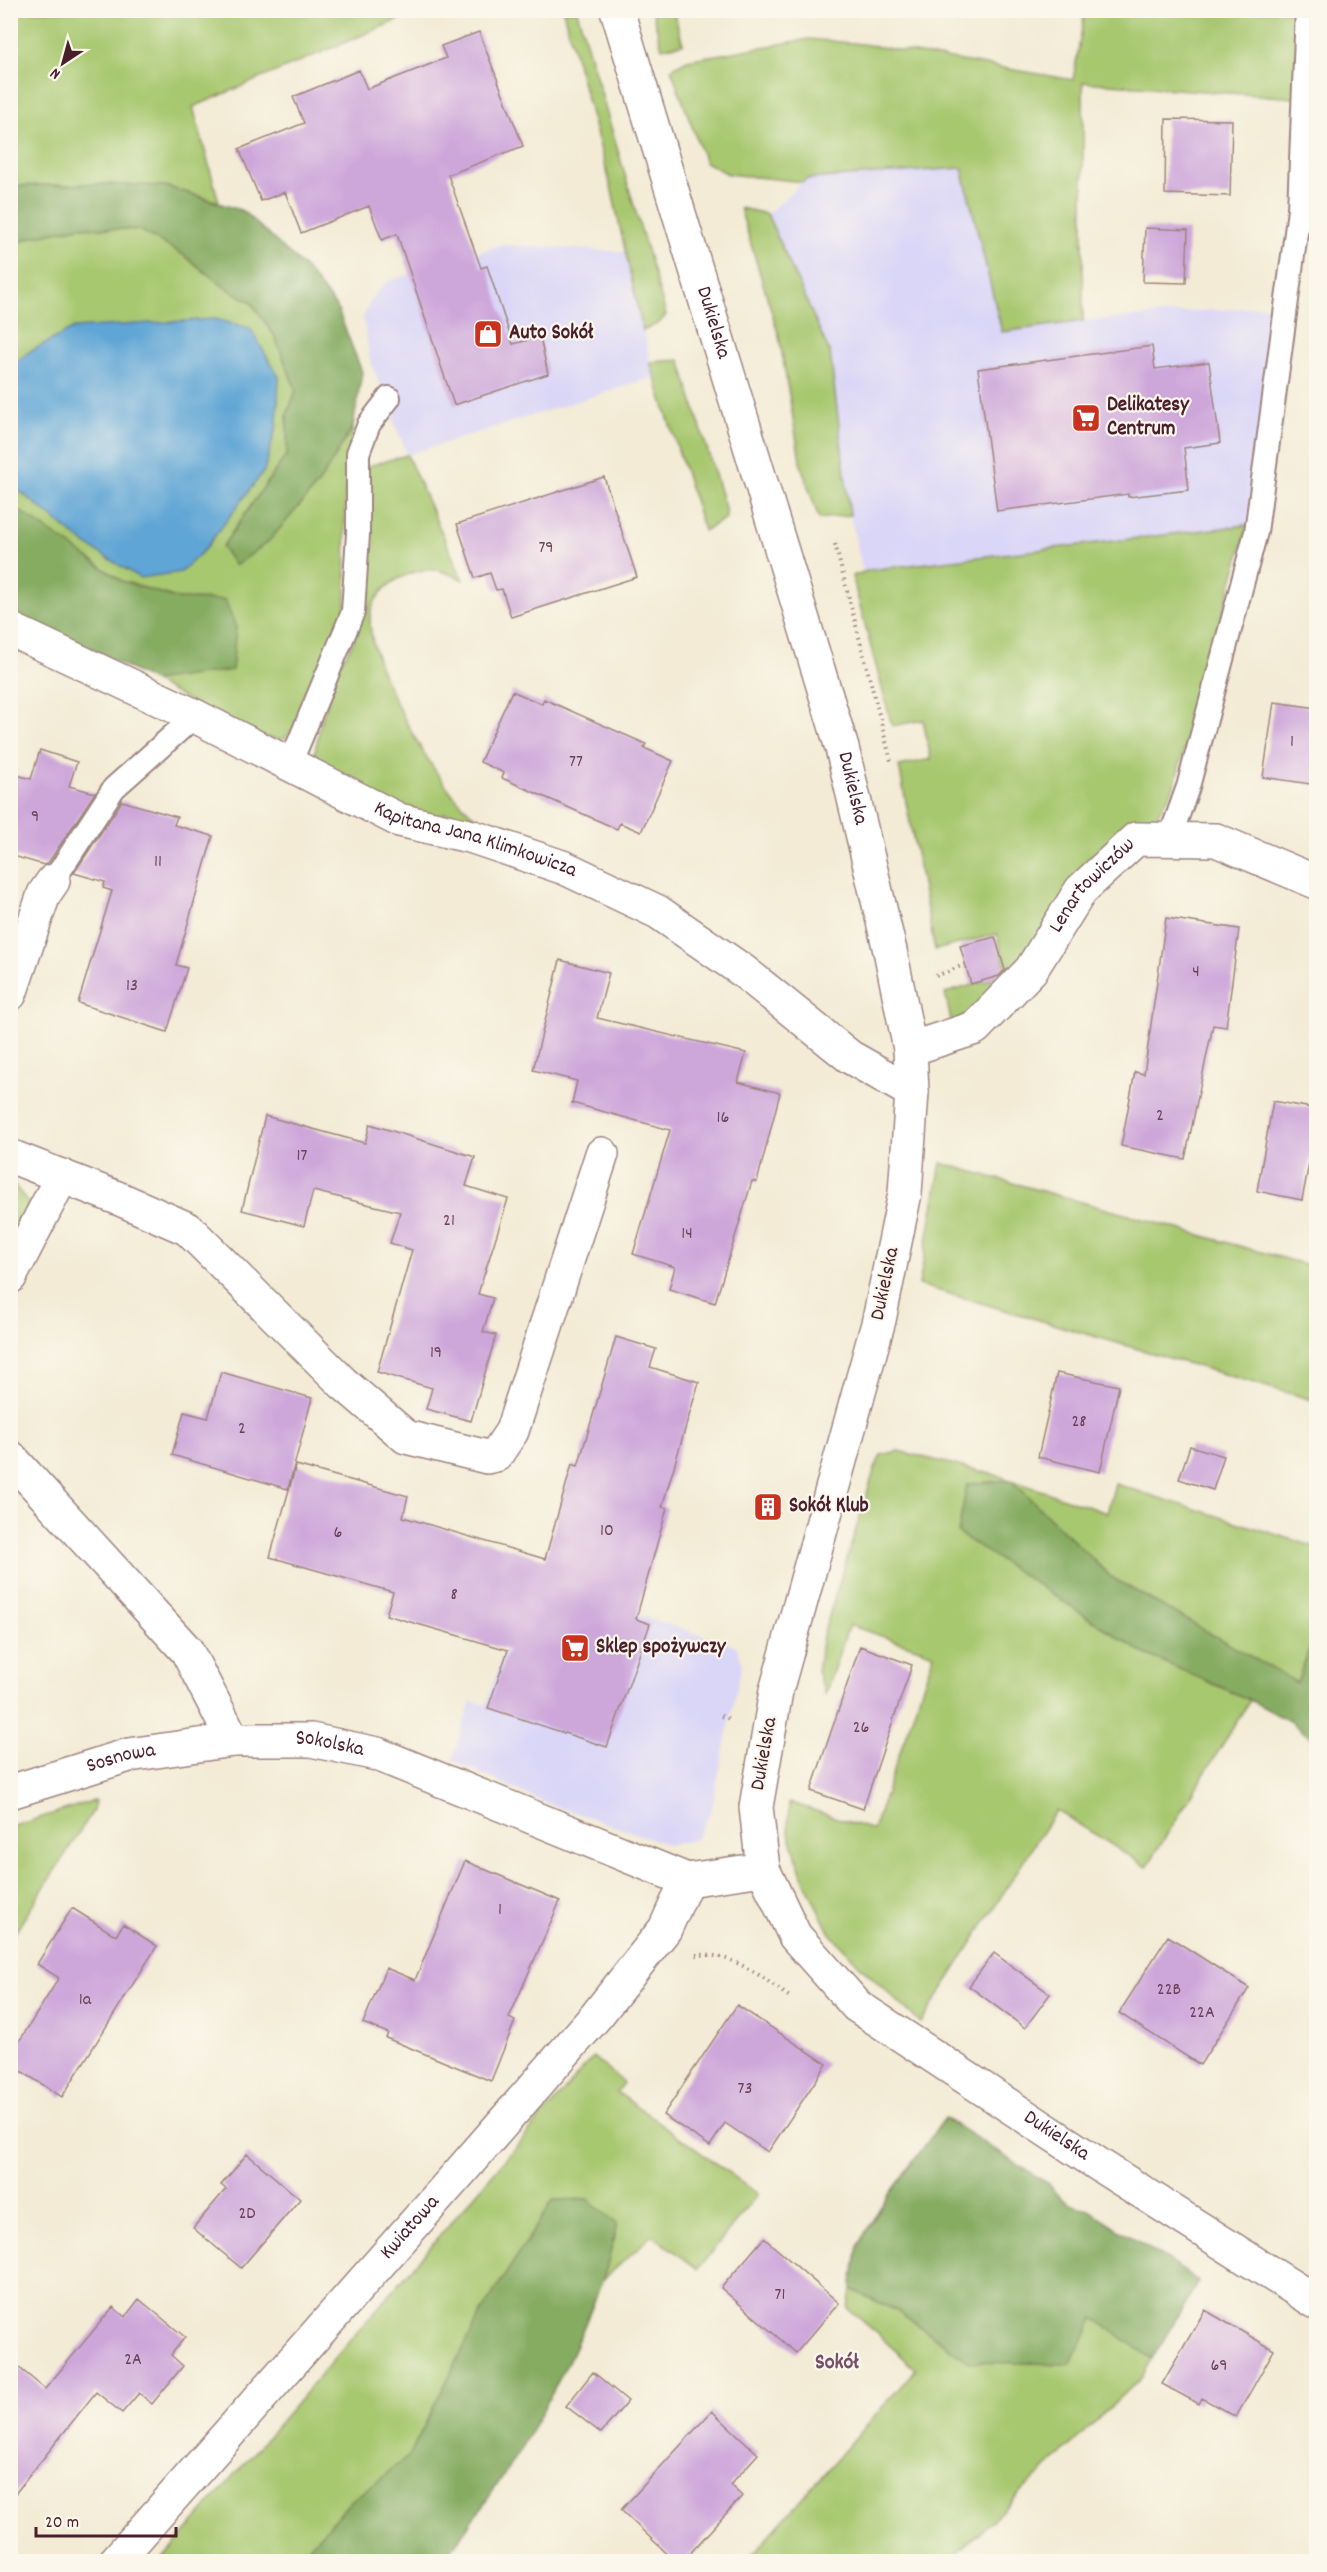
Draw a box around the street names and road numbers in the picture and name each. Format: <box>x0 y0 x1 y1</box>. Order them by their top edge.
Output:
street label: Dukielska <box>687 283 738 364</box>
street label: Dukielska <box>828 749 875 829</box>
street label: Kapitana Jana Klimkowicza <box>368 794 583 887</box>
street label: Lenartowiczów <box>1042 831 1143 939</box>
street label: Dukielska <box>864 1244 909 1323</box>
street label: Dukielska <box>744 1714 786 1793</box>
street label: Sokolska <box>296 1725 368 1766</box>
street label: Sosnowa <box>83 1736 158 1782</box>
street label: Dukielska <box>1017 2104 1096 2170</box>
street label: Kwiatowa <box>374 2188 448 2267</box>

